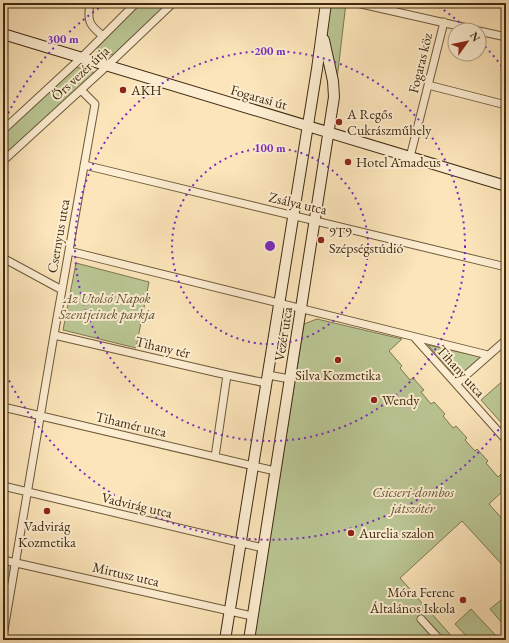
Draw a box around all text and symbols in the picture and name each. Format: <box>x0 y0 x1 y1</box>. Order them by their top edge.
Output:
north arrow <box>447 22 487 62</box>
text: N <box>467 29 484 44</box>
street label: Fogaras köz <box>404 30 436 95</box>
text: 300 m <box>47 31 79 47</box>
street label: Örs vezér útja <box>47 41 113 104</box>
text: 200 m <box>254 43 286 59</box>
street label: Fogarasi út <box>229 80 290 114</box>
place label: AKH <box>130 81 162 99</box>
marker: AKH <box>118 85 128 95</box>
place label: A Regős Cukrászműhely <box>346 105 432 139</box>
marker: A Regős Cukrászműhely <box>334 117 344 127</box>
text: 100 m <box>254 140 286 156</box>
place label: Hotel Amadeus <box>356 153 441 171</box>
marker: Hotel Amadeus <box>343 157 353 167</box>
street label: Zsálya utca <box>267 188 329 219</box>
street label: Csernyus utca <box>43 197 73 275</box>
place label: 9T9 Szépségstúdió <box>329 223 403 257</box>
marker: 9T9 Szépségstúdió <box>316 235 326 245</box>
centre of rings <box>263 239 277 253</box>
park label: Az Utolsó Napok Szentjeinek parkja <box>58 289 155 323</box>
street label: Vezér utca <box>270 305 296 362</box>
street label: Tihany tér <box>134 332 193 362</box>
street label: Tihany utca <box>433 341 489 401</box>
marker: Silva Kozmetika <box>333 355 343 365</box>
place label: Silva Kozmetika <box>295 366 381 384</box>
place label: Wendy <box>382 391 420 409</box>
marker: Wendy <box>369 395 379 405</box>
street label: Tihamér utca <box>94 407 169 441</box>
park label: Csicseri-dombos játszótér <box>372 483 454 517</box>
street label: Vadvirág utca <box>100 488 175 522</box>
marker: Vadvirág Kozmetika <box>42 506 52 516</box>
place label: Vadvirág Kozmetika <box>18 517 76 551</box>
place label: Aurelia szalon <box>358 524 435 542</box>
marker: Aurelia szalon <box>346 528 356 538</box>
street label: Mirtusz utca <box>91 558 162 591</box>
place label: Móra Ferenc Általános Iskola <box>369 583 455 617</box>
marker: Móra Ferenc Általános Iskola <box>458 595 468 605</box>

